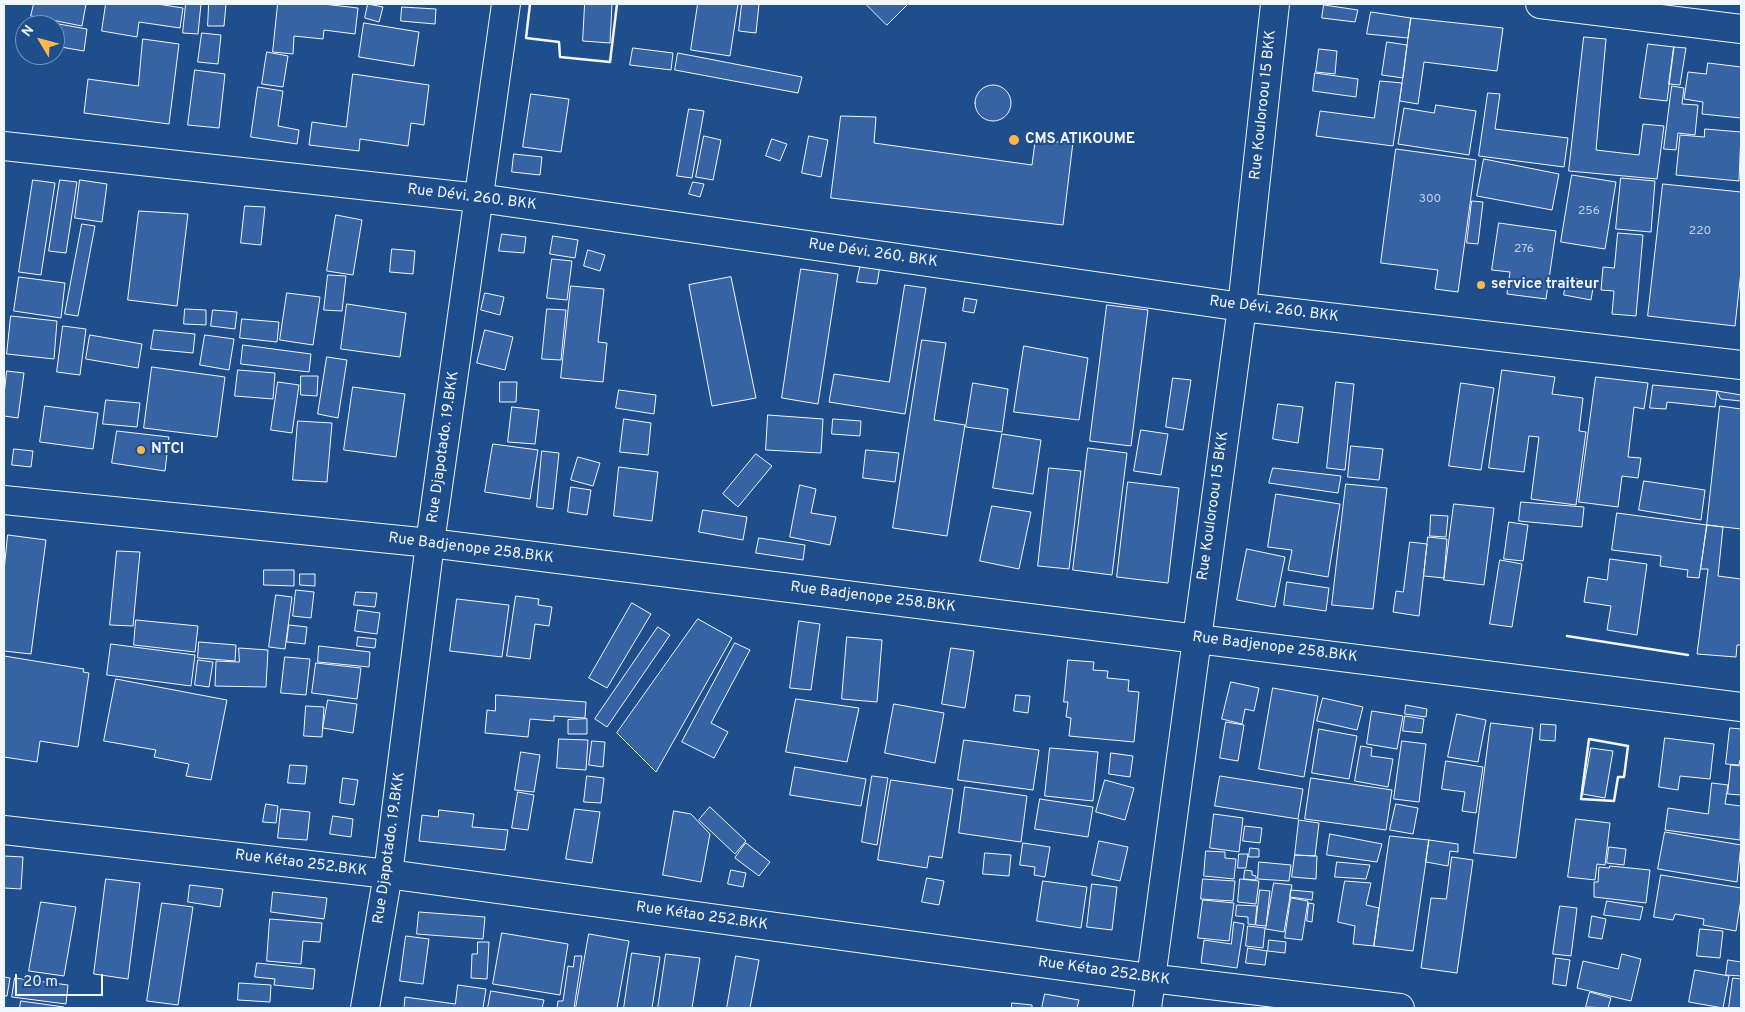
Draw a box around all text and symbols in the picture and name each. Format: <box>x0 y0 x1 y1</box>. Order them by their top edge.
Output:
north arrow <box>15 15 65 65</box>
text: N <box>19 22 38 40</box>
street label: Rue Kouloroou 15 BKK <box>1247 29 1281 181</box>
place label: CMS ATIKOUME <box>1025 131 1135 149</box>
marker: CMS ATIKOUME <box>1007 133 1021 147</box>
street label: Rue Dévi. 260. BKK <box>406 181 538 215</box>
house number: 300 <box>1419 193 1441 207</box>
house number: 256 <box>1578 205 1600 219</box>
house number: 220 <box>1689 225 1711 239</box>
street label: Rue Dévi. 260. BKK <box>807 236 939 272</box>
house number: 276 <box>1514 243 1534 257</box>
place label: service traiteur <box>1491 276 1599 294</box>
marker: service traiteur <box>1475 279 1487 291</box>
street label: Rue Dévi. 260. BKK <box>1208 293 1340 327</box>
street label: Rue Djapotado. 19.BKK <box>424 370 464 524</box>
street label: Rue Kouloroou 15 BKK <box>1195 430 1233 582</box>
place label: NTCI <box>151 441 184 459</box>
marker: NTCI <box>135 444 147 456</box>
street label: Rue Badjenope 258.BKK <box>387 530 555 568</box>
street label: Rue Badjenope 258.BKK <box>789 579 957 617</box>
street label: Rue Badjenope 258.BKK <box>1191 629 1359 667</box>
street label: Rue Djapotado. 19.BKK <box>370 771 410 925</box>
street label: Rue Kétao 252.BKK <box>234 847 368 881</box>
street label: Rue Kétao 252.BKK <box>635 899 769 935</box>
street label: Rue Kétao 252.BKK <box>1037 954 1171 990</box>
scale bar <box>18 964 105 996</box>
text: 20 m <box>23 973 58 992</box>

